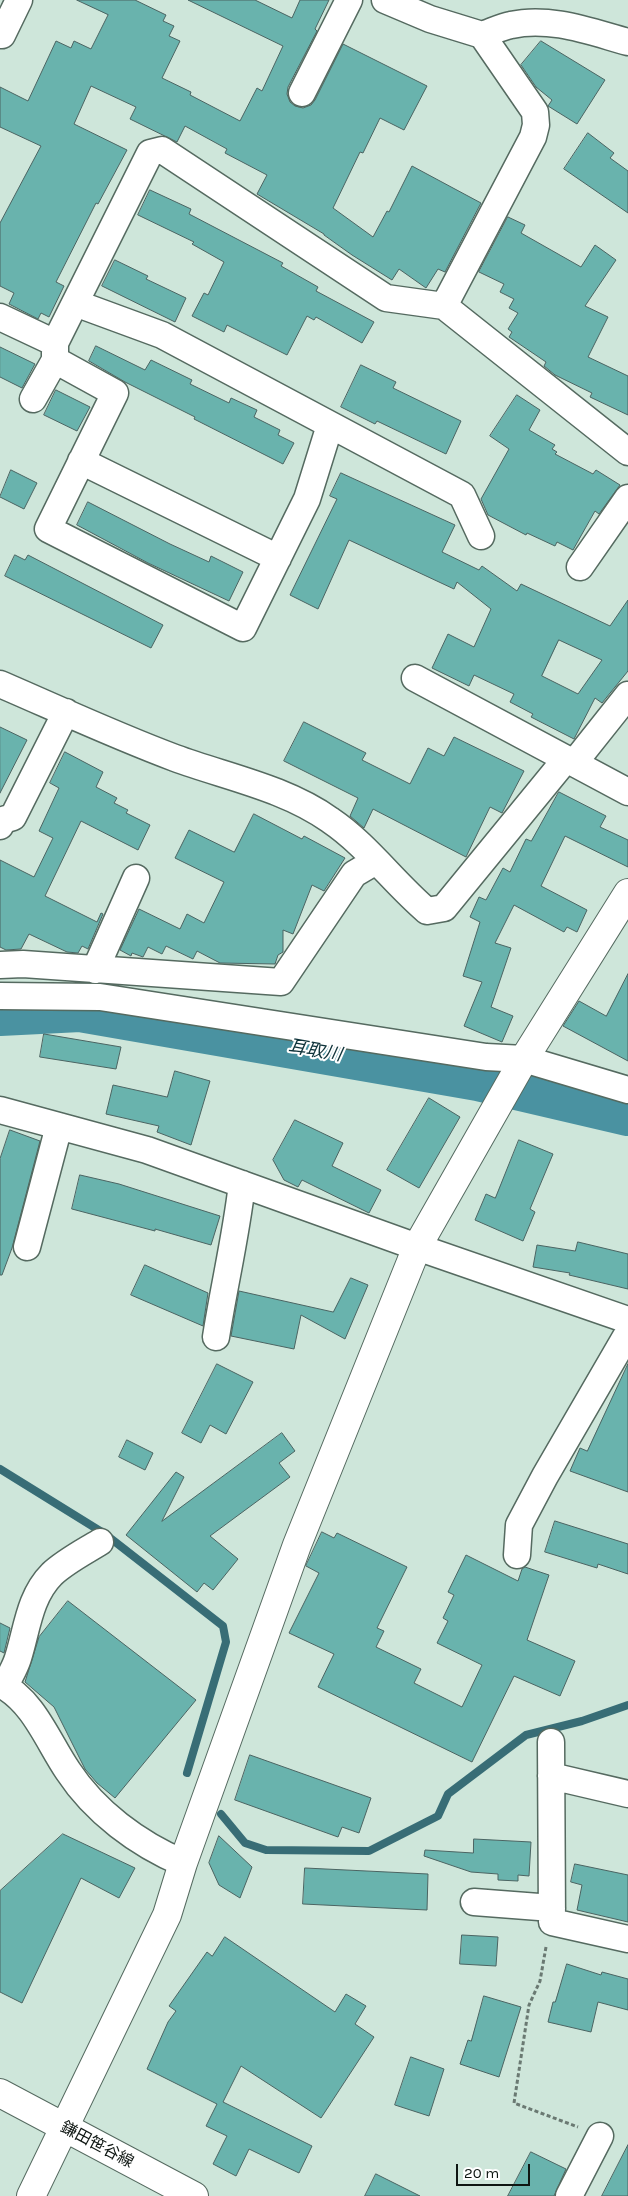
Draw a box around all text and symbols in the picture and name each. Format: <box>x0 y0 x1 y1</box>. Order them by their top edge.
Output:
water label: 耳取川 <box>287 1036 343 1066</box>
street label: 鎌田笹谷線 <box>57 2118 137 2172</box>
scale bar <box>458 2154 532 2186</box>
text: 20 m <box>464 2164 499 2182</box>

